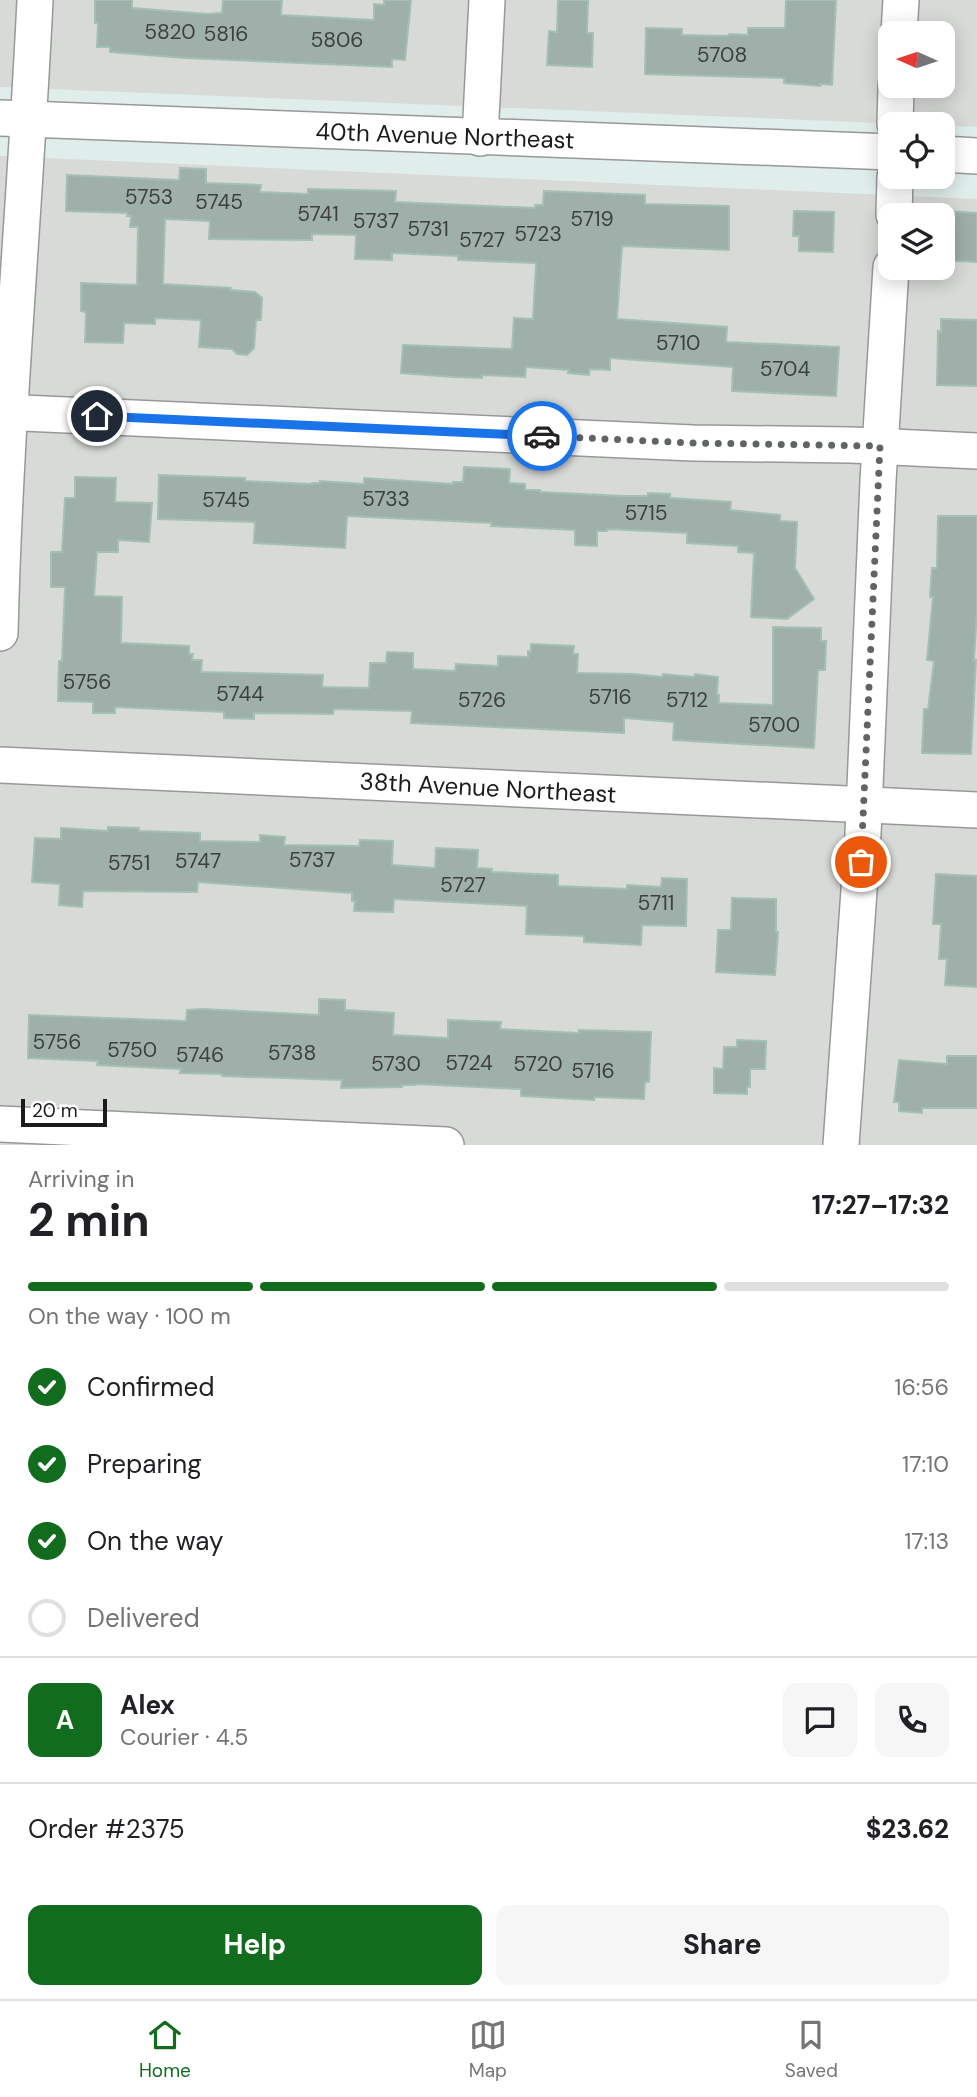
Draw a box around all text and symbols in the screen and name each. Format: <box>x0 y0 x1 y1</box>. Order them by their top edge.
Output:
house number: 5820 <box>144 18 196 46</box>
house number: 5816 <box>204 20 248 48</box>
north arrow <box>878 21 956 98</box>
map controls <box>878 21 955 280</box>
house number: 5806 <box>310 26 364 54</box>
house number: 5708 <box>697 41 747 69</box>
button: locate <box>878 112 955 189</box>
street label: 40th Avenue Northeast <box>315 115 575 156</box>
house number: 5753 <box>125 183 173 211</box>
house number: 5745 <box>195 188 243 216</box>
house number: 5741 <box>297 200 339 228</box>
button: layers <box>878 203 955 280</box>
house number: 5719 <box>570 205 614 233</box>
house number: 5737 <box>353 207 399 235</box>
house number: 5731 <box>407 215 449 243</box>
house number: 5723 <box>514 220 562 248</box>
house number: 5727 <box>459 226 505 254</box>
house number: 5710 <box>656 329 700 357</box>
house number: 5704 <box>760 355 810 383</box>
pin <box>67 386 127 446</box>
icon: home <box>78 397 116 435</box>
courier <box>507 401 577 471</box>
icon: car <box>523 417 561 455</box>
house number: 5733 <box>362 485 410 513</box>
house number: 5745 <box>202 486 250 514</box>
house number: 5715 <box>624 499 668 527</box>
house number: 5756 <box>62 668 112 696</box>
house number: 5744 <box>216 680 264 708</box>
house number: 5716 <box>588 683 632 711</box>
house number: 5726 <box>458 686 506 714</box>
house number: 5712 <box>666 686 708 714</box>
house number: 5700 <box>748 711 800 739</box>
street label: 38th Avenue Northeast <box>359 765 617 810</box>
pin <box>831 832 891 892</box>
icon: bag <box>842 843 880 881</box>
house number: 5737 <box>289 846 335 874</box>
house number: 5747 <box>175 847 221 875</box>
house number: 5751 <box>108 849 150 877</box>
house number: 5727 <box>440 871 486 899</box>
house number: 5711 <box>638 889 674 917</box>
house number: 5756 <box>32 1028 82 1056</box>
house number: 5750 <box>107 1036 157 1064</box>
house number: 5738 <box>268 1039 316 1067</box>
house number: 5746 <box>176 1041 224 1069</box>
house number: 5724 <box>445 1049 493 1077</box>
house number: 5730 <box>371 1050 421 1078</box>
house number: 5720 <box>513 1050 563 1078</box>
house number: 5716 <box>571 1057 615 1085</box>
scale bar <box>21 1096 107 1128</box>
text: 20 m <box>32 1098 78 1123</box>
text: Arriving in <box>28 1164 134 1194</box>
text: 17:27–17:32 <box>812 1188 949 1222</box>
text: 2 min <box>28 1190 150 1250</box>
text: On the way · 100 m <box>28 1301 231 1331</box>
icon: check <box>28 1368 66 1406</box>
text: Confirmed <box>87 1370 214 1404</box>
text: 16:56 <box>894 1372 949 1402</box>
icon: check <box>28 1445 66 1483</box>
text: Preparing <box>87 1447 202 1481</box>
text: 17:10 <box>902 1449 949 1479</box>
icon: check <box>28 1522 66 1560</box>
text: On the way <box>87 1524 223 1558</box>
text: 17:13 <box>904 1526 949 1556</box>
text: Delivered <box>87 1601 200 1635</box>
button: chat <box>783 1683 857 1757</box>
button: phone <box>875 1683 949 1757</box>
text: Alex <box>120 1688 175 1722</box>
text: A <box>56 1703 74 1737</box>
text: Courier · 4.5 <box>120 1722 248 1752</box>
text: Order #2375 <box>28 1812 185 1846</box>
text: $23.62 <box>866 1812 949 1846</box>
button: Help <box>28 1905 482 1985</box>
button: Share <box>496 1905 949 1985</box>
tab: Home <box>139 2016 191 2083</box>
tab: Map <box>469 2016 507 2083</box>
tab: Saved <box>785 2016 838 2083</box>

